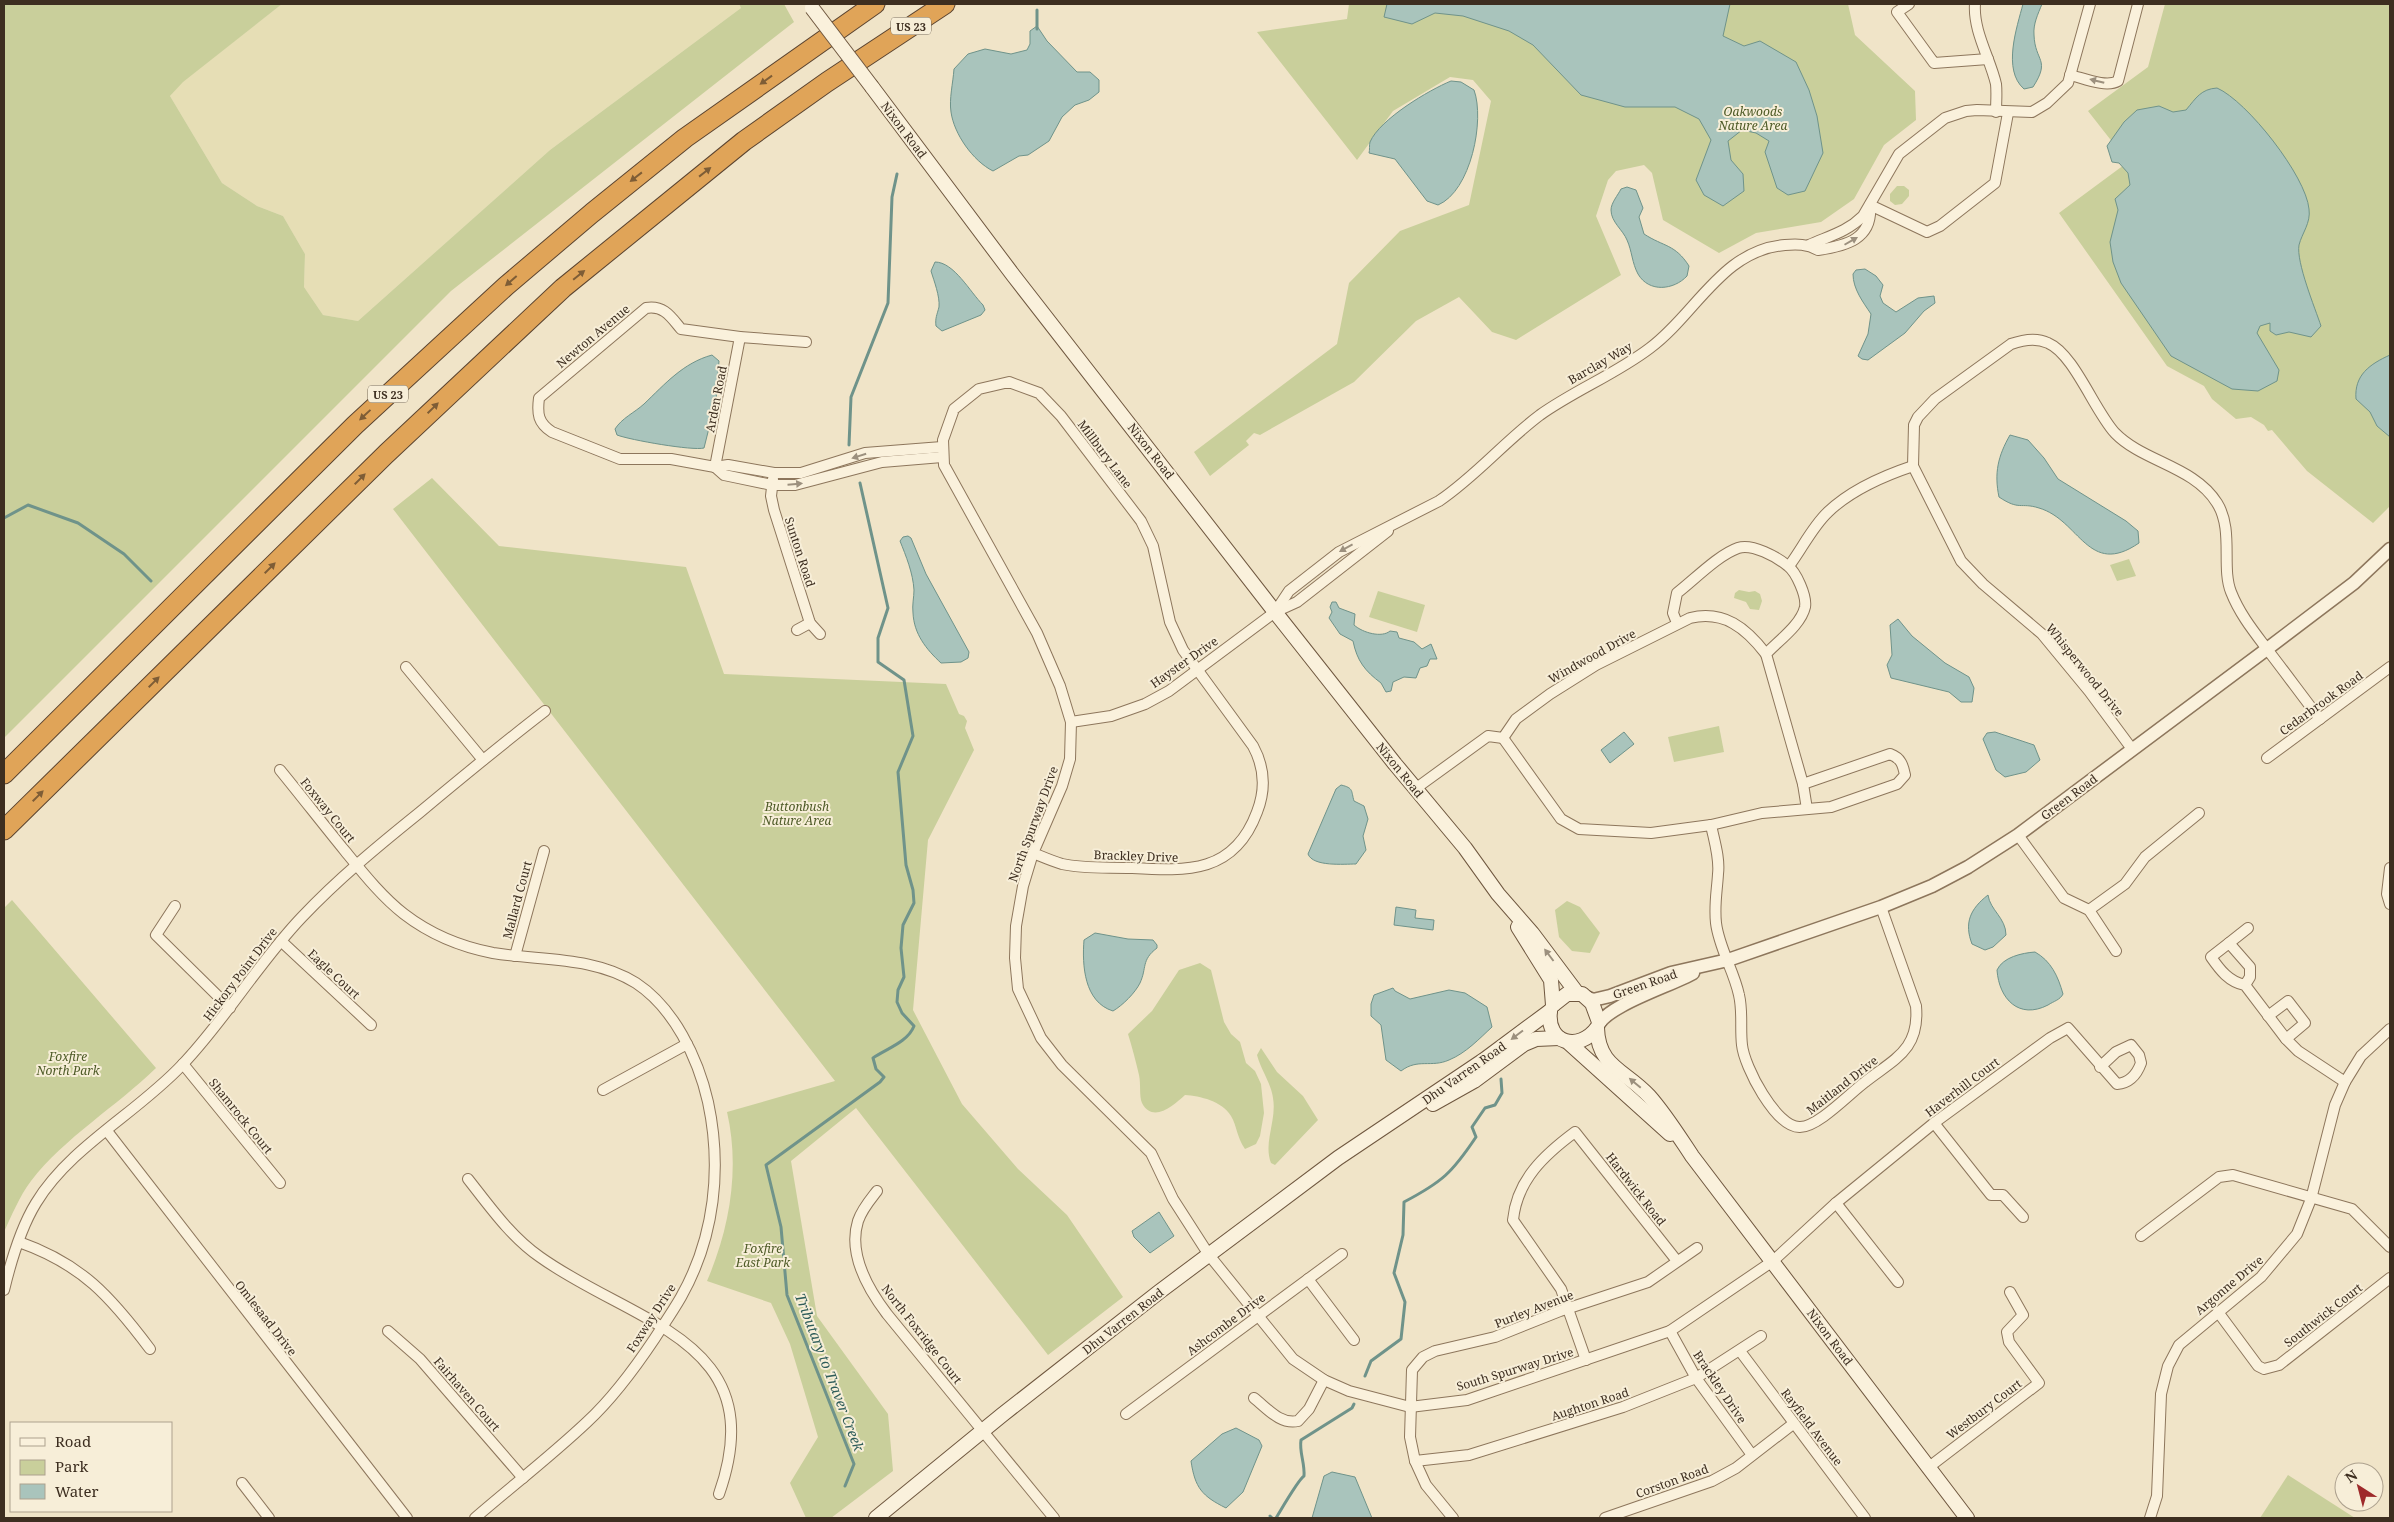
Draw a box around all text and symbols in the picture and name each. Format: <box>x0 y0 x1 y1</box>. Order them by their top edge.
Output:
road number: US 23 <box>891 18 931 34</box>
one-way arrow <box>760 75 773 86</box>
one-way arrow <box>2089 77 2104 85</box>
street label: Nixon Road <box>877 98 931 162</box>
park label: Oakwoods Nature Area <box>1718 103 1787 134</box>
one-way arrow <box>698 166 711 177</box>
one-way arrow <box>630 172 643 183</box>
one-way arrow <box>1845 236 1858 245</box>
one-way arrow <box>572 269 585 280</box>
one-way arrow <box>505 276 518 287</box>
street label: Newton Avenue <box>553 300 633 372</box>
street label: Barclay Way <box>1565 338 1635 388</box>
street label: Arden Road <box>701 364 731 434</box>
road number: US 23 <box>368 386 408 402</box>
one-way arrow <box>427 402 439 414</box>
one-way arrow <box>360 409 372 421</box>
street label: Millbury Lane <box>1074 416 1136 492</box>
street label: Nixon Road <box>1124 420 1179 483</box>
one-way arrow <box>851 452 866 460</box>
one-way arrow <box>354 474 366 486</box>
one-way arrow <box>787 480 803 488</box>
street label: Sunton Road <box>781 515 820 590</box>
one-way arrow <box>1339 544 1352 553</box>
one-way arrow <box>264 562 276 574</box>
street label: Whisperwood Drive <box>2042 620 2128 720</box>
street label: Windwood Drive <box>1545 625 1639 687</box>
street label: Hayster Drive <box>1147 632 1221 692</box>
street label: Cedarbrook Road <box>2276 667 2367 739</box>
one-way arrow <box>148 676 160 688</box>
street label: Nixon Road <box>1372 739 1428 802</box>
street label: North Spurway Drive <box>1004 764 1062 884</box>
street label: Green Road <box>2037 770 2101 824</box>
street label: Foxway Court <box>297 774 359 846</box>
one-way arrow <box>32 790 44 802</box>
park label: Buttonbush Nature Area <box>762 798 831 829</box>
street label: Brackley Drive <box>1093 846 1179 866</box>
street label: Mallard Court <box>498 859 536 941</box>
street label: Hickory Point Drive <box>199 924 281 1024</box>
street label: Eagle Court <box>304 945 364 1003</box>
one-way arrow <box>1544 949 1555 962</box>
street label: Green Road <box>1611 965 1680 1003</box>
one-way arrow <box>1511 1030 1524 1041</box>
street label: Dhu Varren Road <box>1419 1037 1510 1108</box>
park label: Foxfire North Park <box>35 1048 101 1079</box>
street label: Maitland Drive <box>1803 1052 1881 1118</box>
street label: Haverhill Court <box>1921 1053 2003 1121</box>
street label: Shamrock Court <box>205 1075 277 1157</box>
one-way arrow <box>1629 1078 1642 1089</box>
street label: Hardwick Road <box>1602 1149 1670 1230</box>
park label: Foxfire East Park <box>735 1240 791 1271</box>
street label: Argonne Drive <box>2191 1251 2267 1319</box>
street label: Omlesaad Drive <box>231 1277 301 1359</box>
street label: Southwick Court <box>2280 1279 2366 1351</box>
street label: Foxway Drive <box>622 1280 680 1356</box>
street label: North Foxridge Court <box>878 1281 966 1387</box>
street label: Dhu Varren Road <box>1079 1284 1168 1358</box>
street label: Purley Avenue <box>1492 1286 1576 1332</box>
street label: Ashcombe Drive <box>1183 1289 1269 1359</box>
water label: Tributary to Traver Creek <box>791 1290 869 1455</box>
street label: Nixon Road <box>1803 1305 1857 1369</box>
street label: South Spurway Drive <box>1454 1343 1576 1395</box>
street label: Brackley Drive <box>1689 1347 1751 1427</box>
street label: Fairhaven Court <box>430 1353 504 1435</box>
street label: Westbury Court <box>1943 1375 2025 1443</box>
street label: Aughton Road <box>1549 1383 1632 1425</box>
street label: Rayfield Avenue <box>1777 1385 1847 1469</box>
legend <box>10 1422 172 1512</box>
text: Road <box>55 1431 91 1451</box>
text: Park <box>55 1456 89 1476</box>
street label: Corston Road <box>1633 1460 1711 1502</box>
north arrow <box>2334 1462 2384 1512</box>
text: N <box>2341 1465 2361 1487</box>
text: Water <box>55 1481 98 1501</box>

